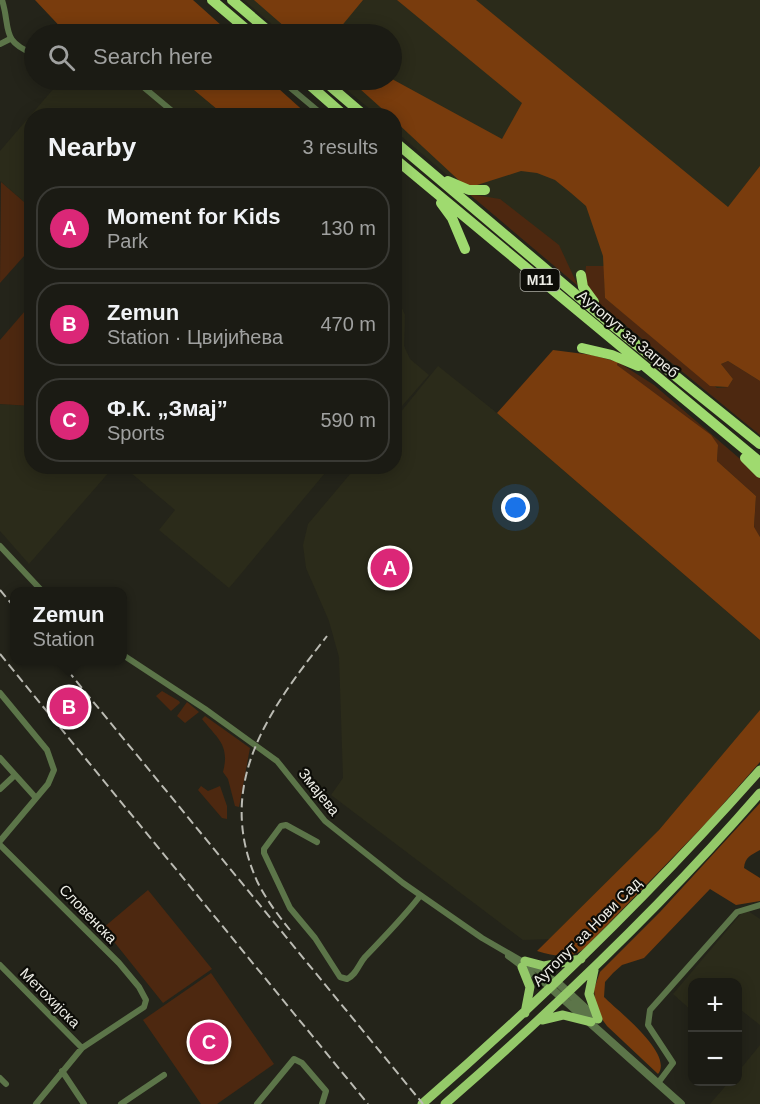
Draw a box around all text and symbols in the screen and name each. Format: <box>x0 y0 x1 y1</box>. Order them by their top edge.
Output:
search box <box>24 24 402 90</box>
icon: search <box>45 41 78 74</box>
text: Search here <box>93 44 213 69</box>
text: Nearby <box>48 132 136 162</box>
text: 3 results <box>302 136 378 158</box>
text: Moment for Kids <box>107 204 281 229</box>
text: A <box>62 217 77 239</box>
text: 130 m <box>320 217 376 239</box>
text: Park <box>107 230 148 252</box>
road number: M11 <box>520 269 560 291</box>
street label: Аутопут за Загреб <box>574 286 682 381</box>
text: Zemun <box>107 300 179 325</box>
text: B <box>62 313 77 335</box>
text: 470 m <box>320 313 376 335</box>
text: Station · Цвијићева <box>107 326 283 348</box>
text: Ф.К. „Змај” <box>107 396 228 421</box>
text: C <box>62 409 77 431</box>
text: 590 m <box>320 409 376 431</box>
text: Sports <box>107 422 165 444</box>
your location <box>501 493 530 522</box>
pin: A <box>370 546 410 590</box>
popup <box>10 587 127 665</box>
text: Zemun <box>32 602 105 627</box>
text: Station <box>32 628 95 650</box>
pin: B <box>50 684 88 730</box>
street label: Змајева <box>295 765 344 819</box>
street label: Аутопут за Нови Сад <box>529 874 645 989</box>
street label: Словенска <box>56 881 121 947</box>
street label: Метохијска <box>17 964 84 1031</box>
map controls <box>688 978 742 1086</box>
button: + <box>688 978 742 1032</box>
pin: C <box>190 1020 228 1064</box>
button: − <box>688 1032 742 1086</box>

